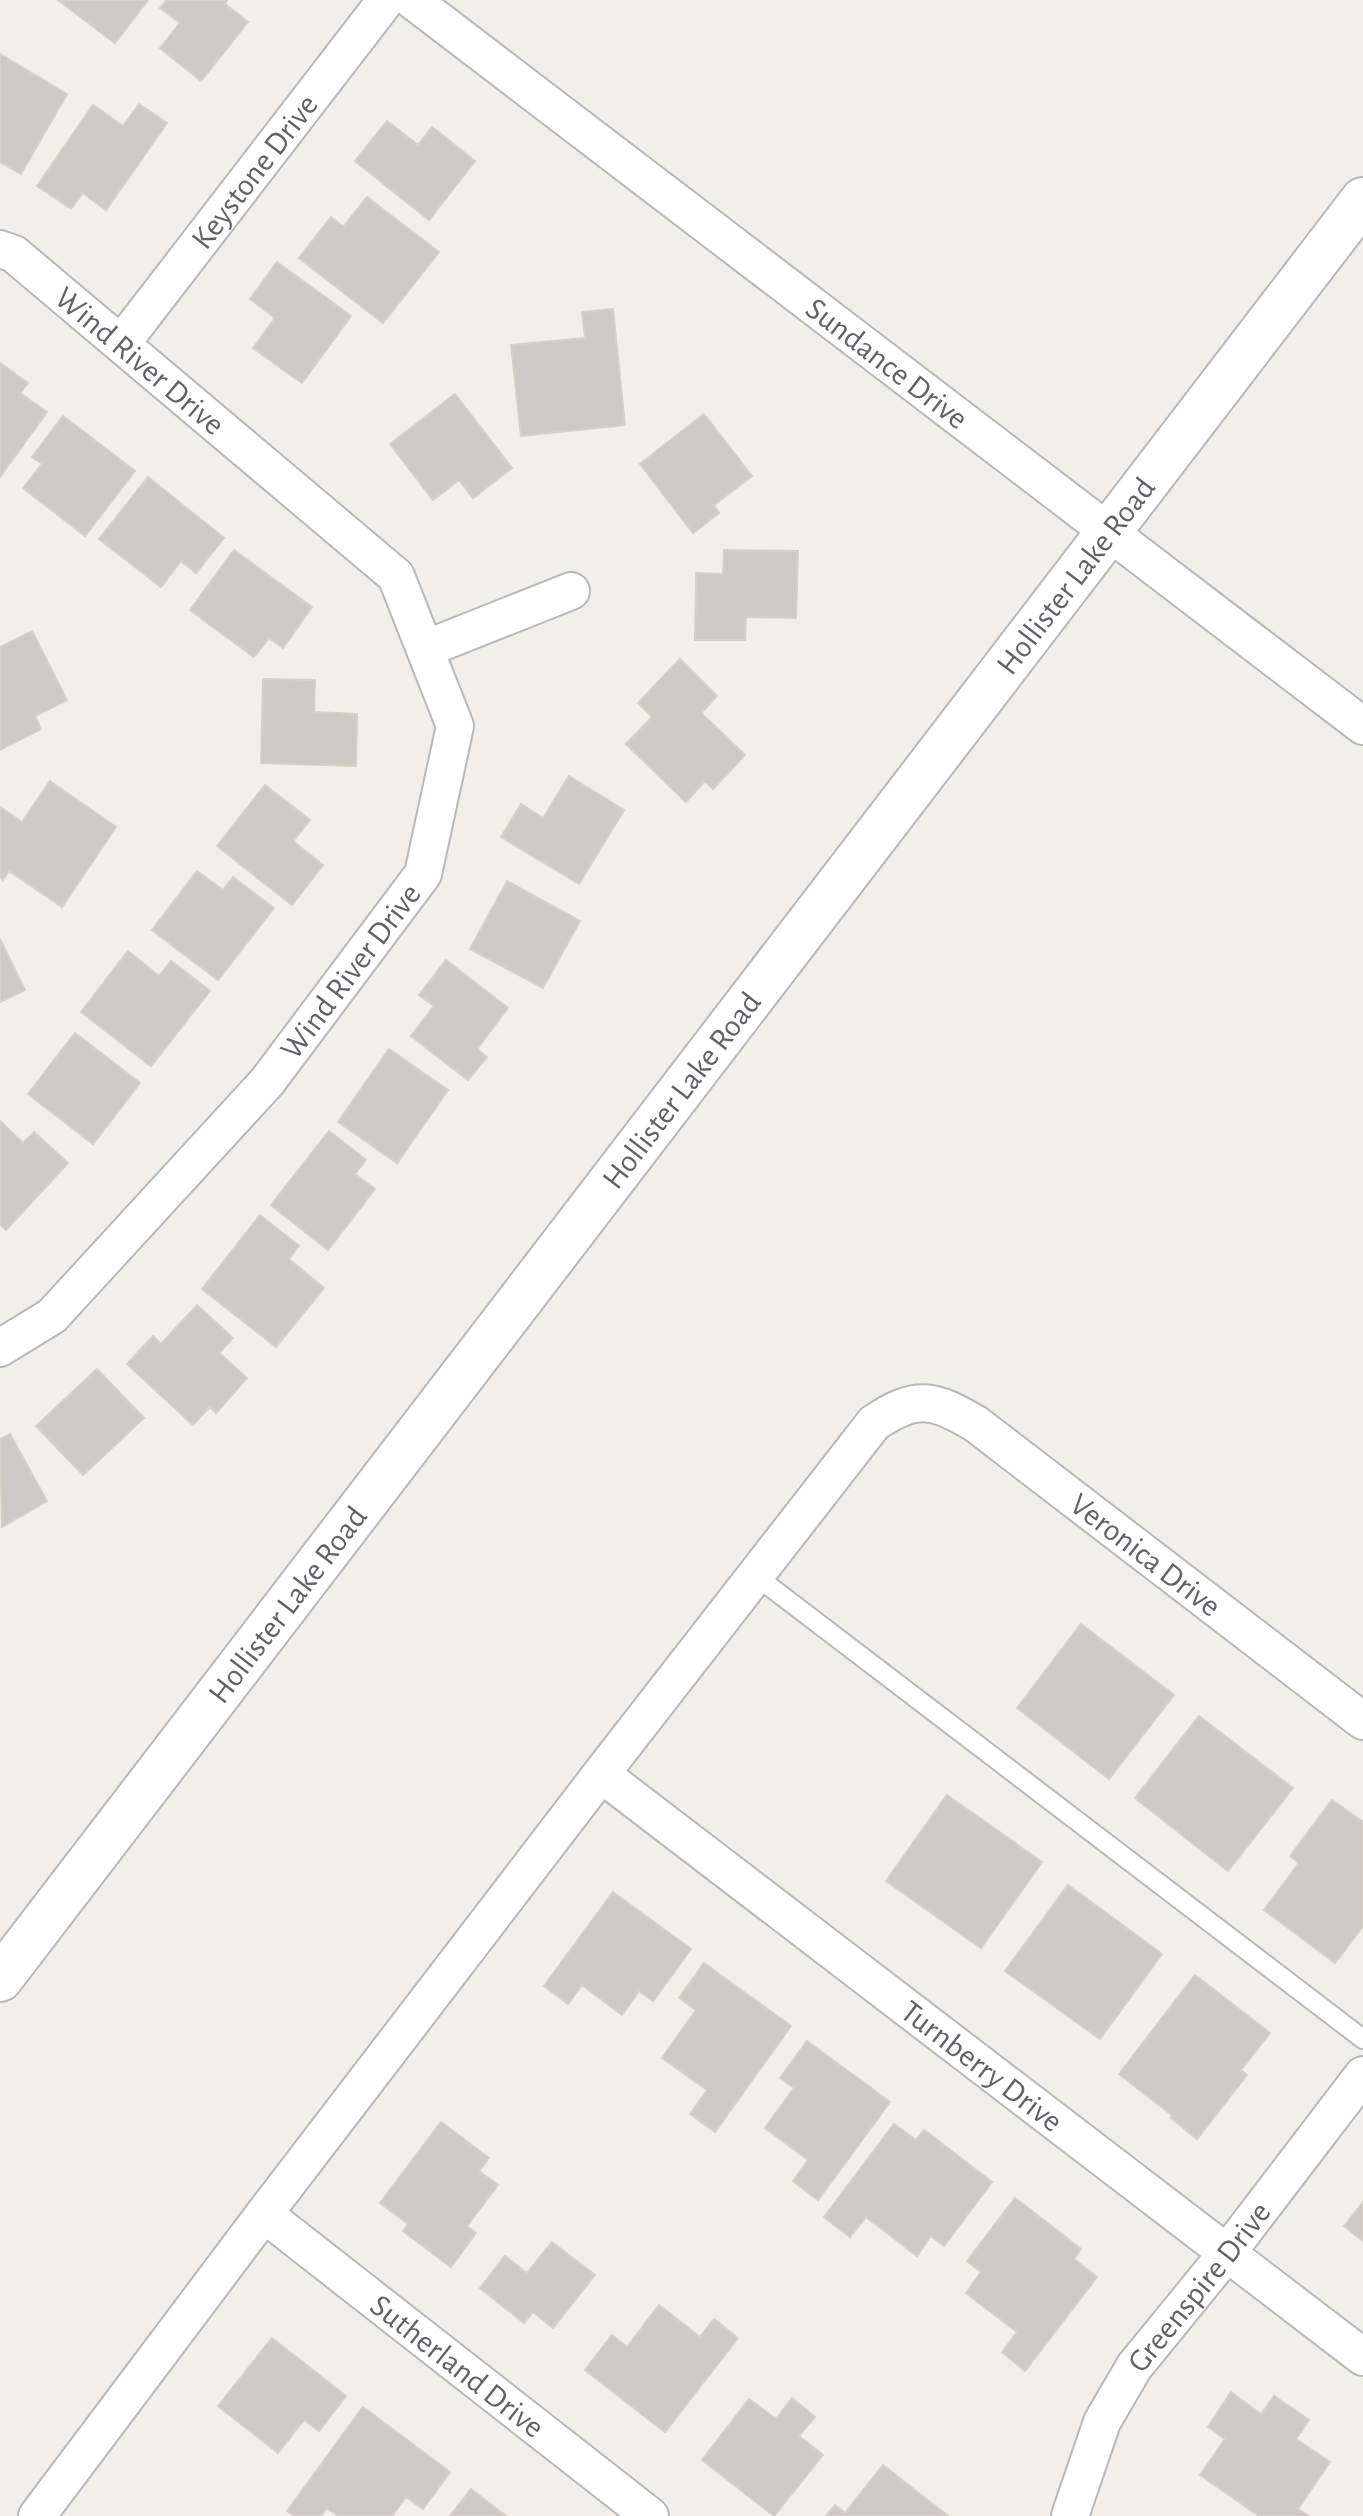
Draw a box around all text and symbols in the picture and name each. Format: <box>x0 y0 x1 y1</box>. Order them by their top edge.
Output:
street label: Keystone Drive <box>186 89 324 255</box>
street label: Wind River Drive <box>49 281 230 441</box>
street label: Sundance Drive <box>800 292 974 435</box>
street label: Hollister Lake Road <box>991 472 1161 681</box>
street label: Wind River Drive <box>275 878 427 1065</box>
street label: Hollister Lake Road <box>597 986 767 1195</box>
street label: Veronica Drive <box>1064 1488 1226 1623</box>
street label: Hollister Lake Road <box>203 1501 373 1709</box>
street label: Turnberry Drive <box>895 1995 1068 2138</box>
street label: Greenspire Drive <box>1122 2196 1277 2378</box>
street label: Sutherland Drive <box>364 2289 550 2444</box>

